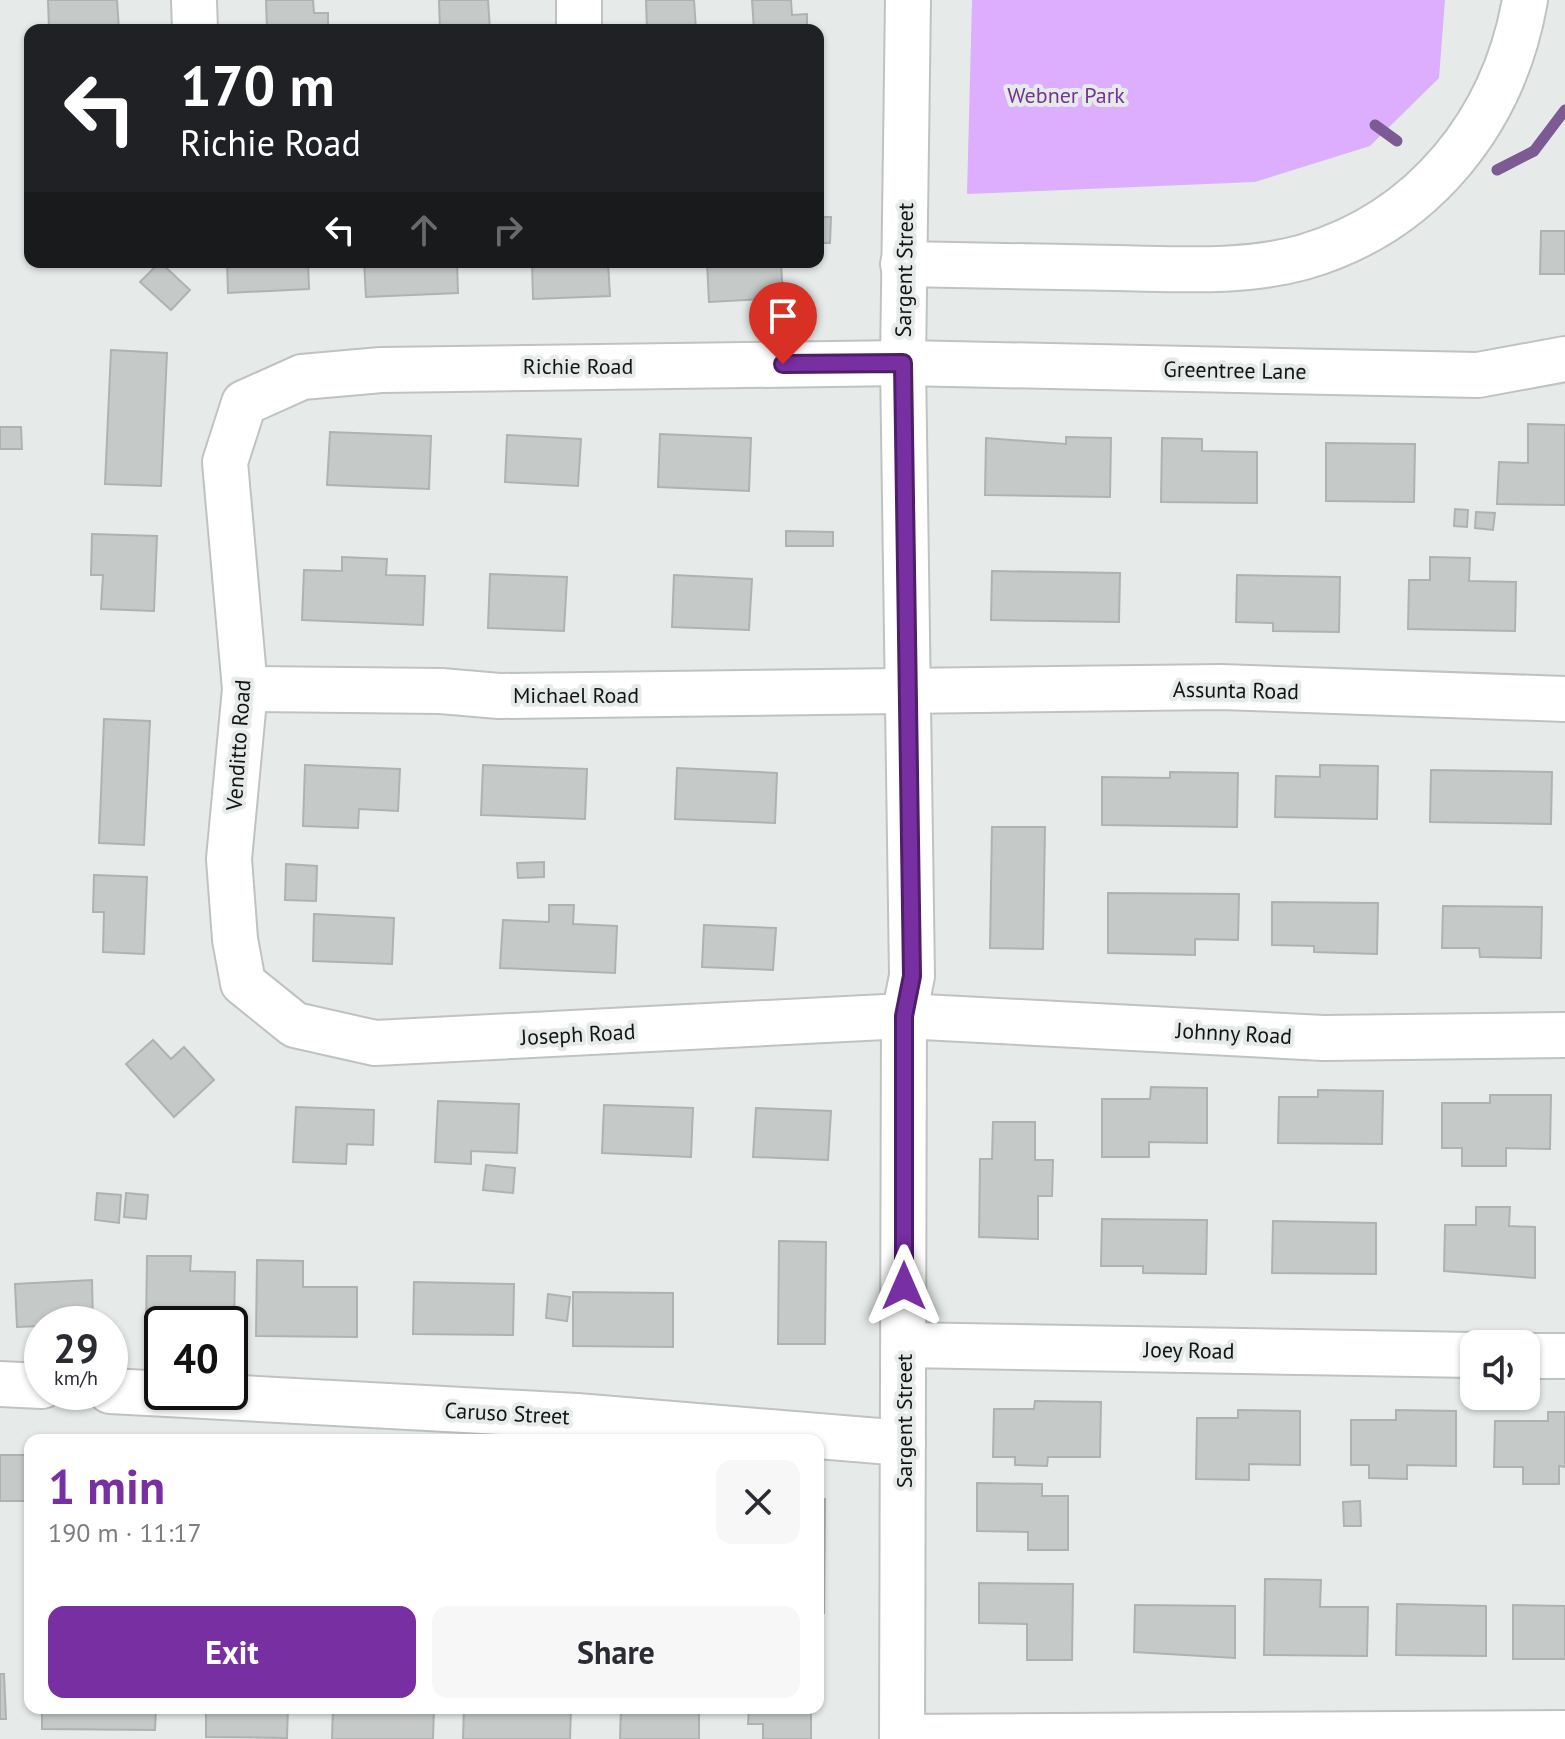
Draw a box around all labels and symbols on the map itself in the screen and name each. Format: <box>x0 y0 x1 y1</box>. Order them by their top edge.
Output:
park label: Webner Park <box>1007 81 1125 109</box>
street label: Sargent Street <box>889 202 919 338</box>
pin <box>749 282 817 364</box>
street label: Richie Road <box>523 352 633 380</box>
street label: Greentree Lane <box>1163 355 1307 385</box>
street label: Assunta Road <box>1173 675 1299 705</box>
street label: Venditto Road <box>219 679 257 812</box>
street label: Michael Road <box>513 681 639 709</box>
street label: Johnny Road <box>1174 1016 1293 1050</box>
street label: Joseph Road <box>519 1017 636 1051</box>
position arrow <box>862 1244 946 1328</box>
speed limit sign: 40 <box>144 1306 248 1410</box>
street label: Joey Road <box>1142 1335 1235 1365</box>
street label: Sargent Street <box>890 1353 918 1488</box>
street label: Caruso Street <box>444 1396 571 1430</box>

